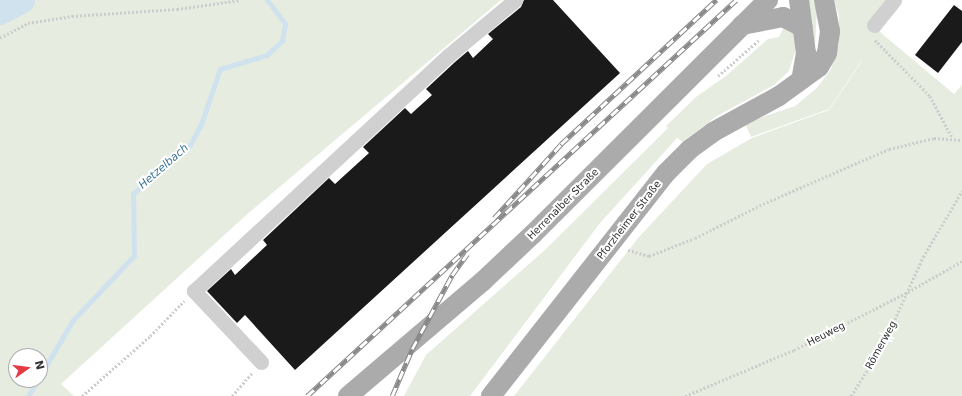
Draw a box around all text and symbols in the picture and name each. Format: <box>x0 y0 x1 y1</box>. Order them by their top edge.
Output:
water label: Hetzelbach <box>136 142 192 192</box>
street label: Herrenalber Straße <box>525 166 601 242</box>
street label: Pforzheimer Straße <box>595 178 663 262</box>
street label: Heuweg <box>805 319 847 349</box>
street label: Römerweg <box>863 319 899 371</box>
north arrow <box>8 348 48 388</box>
text: N <box>32 359 47 371</box>

